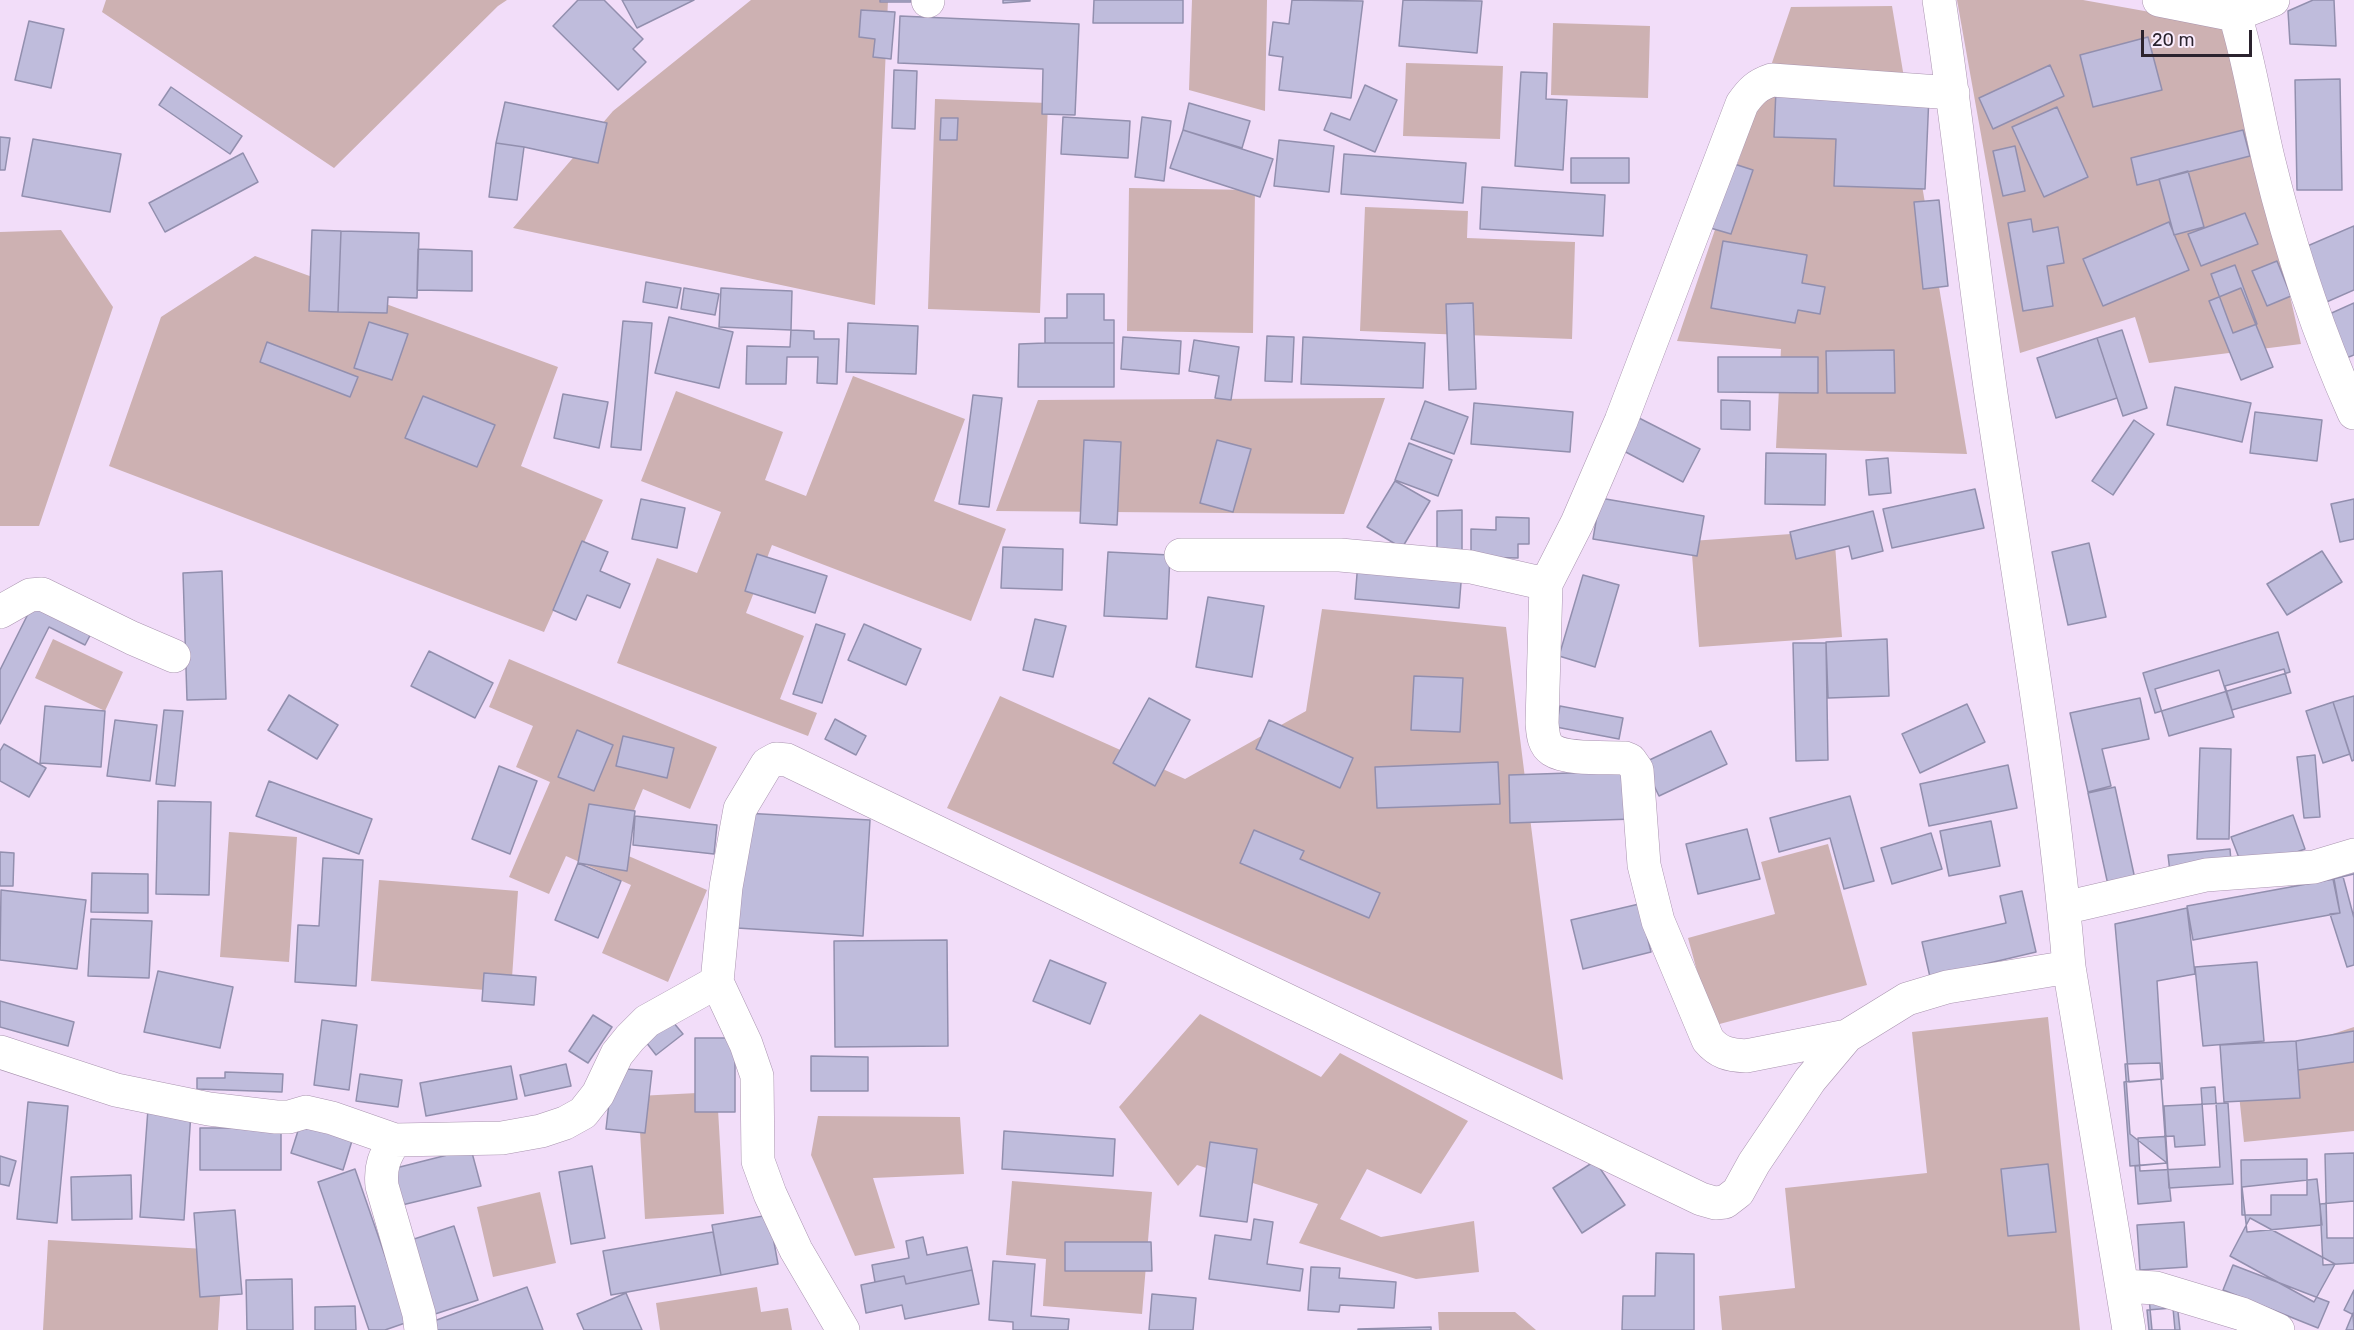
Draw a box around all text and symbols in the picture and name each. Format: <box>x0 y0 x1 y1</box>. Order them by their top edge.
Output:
scale bar <box>2144 18 2255 56</box>
text: 20 m <box>2152 29 2194 51</box>

